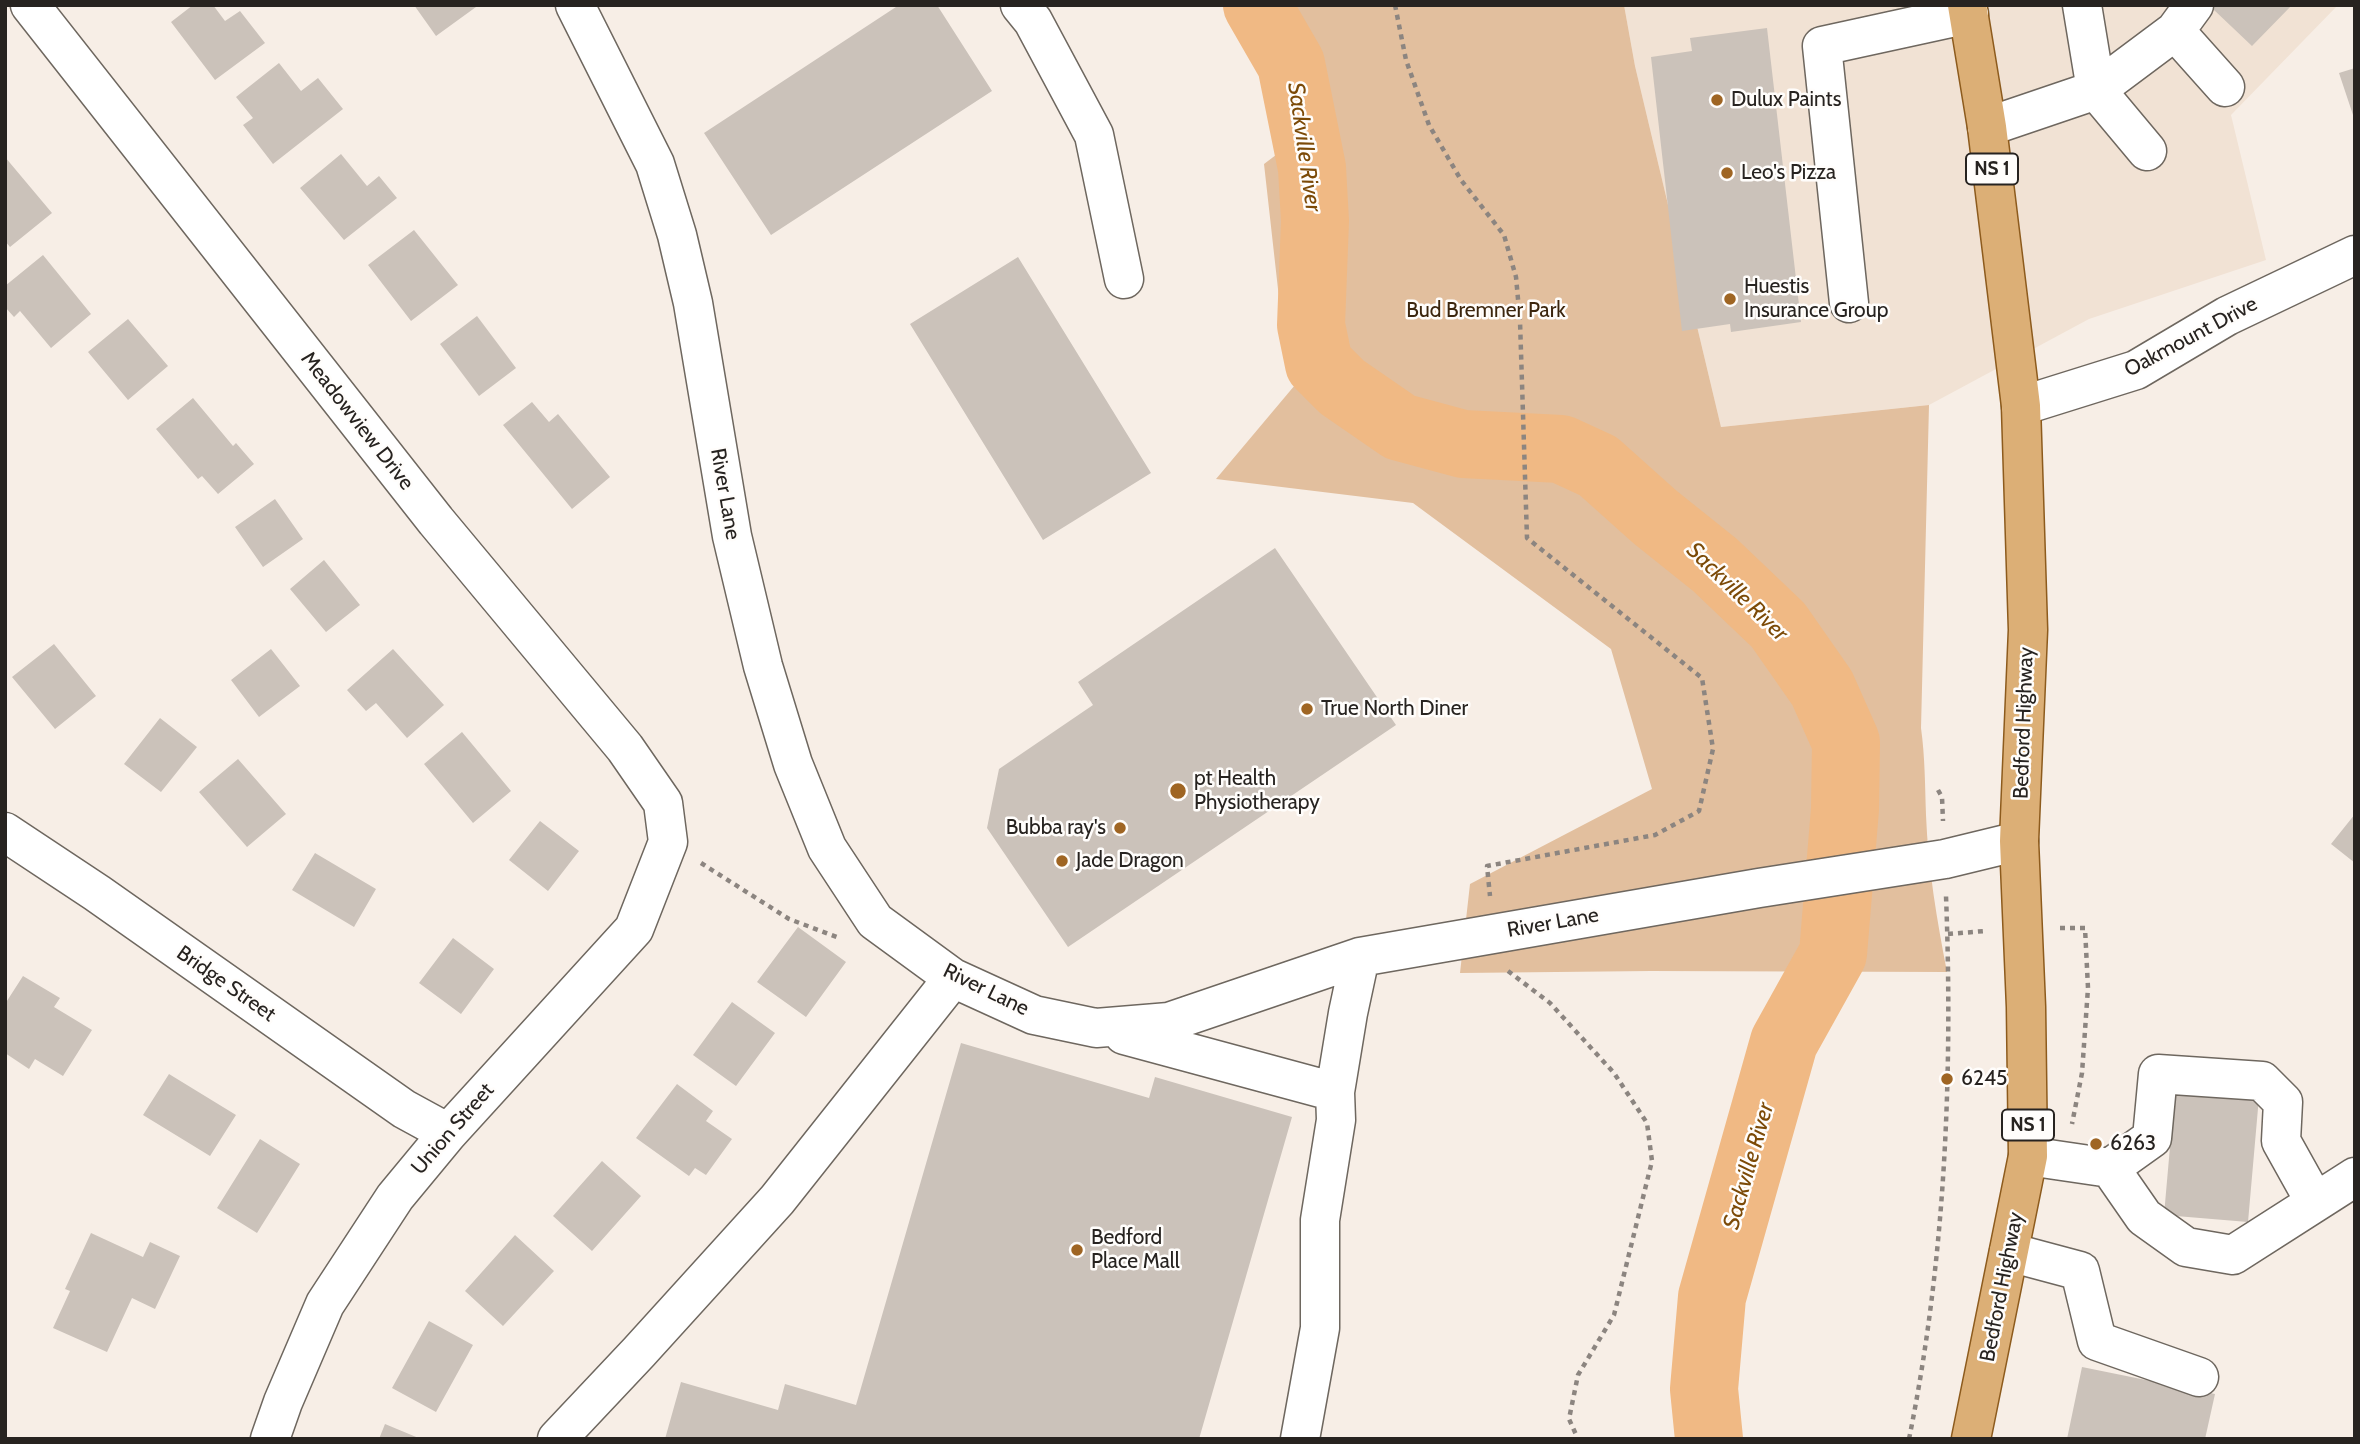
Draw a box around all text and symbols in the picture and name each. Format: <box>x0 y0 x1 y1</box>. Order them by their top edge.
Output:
water label: Sackville River <box>1281 81 1327 213</box>
place label: Dulux Paints <box>1731 87 1841 113</box>
marker: Dulux Paints <box>1709 92 1725 108</box>
road number: NS 1 <box>1966 154 2018 184</box>
place label: Leo's Pizza <box>1741 160 1836 186</box>
marker: Leo's Pizza <box>1719 165 1735 181</box>
place label: Huestis Insurance Group <box>1744 274 1888 324</box>
marker: Huestis Insurance Group <box>1722 291 1738 307</box>
street label: Oakmount Drive <box>2120 291 2262 383</box>
park label: Bud Bremner Park <box>1406 298 1566 324</box>
street label: Meadowview Drive <box>295 347 419 495</box>
street label: River Lane <box>705 446 745 542</box>
water label: Sackville River <box>1681 537 1793 647</box>
street label: Bedford Highway <box>2009 647 2039 799</box>
place label: True North Diner <box>1321 696 1468 722</box>
marker: True North Diner <box>1299 701 1315 717</box>
place label: pt Health Physiotherapy <box>1194 766 1320 816</box>
marker: pt Health Physiotherapy <box>1168 781 1188 801</box>
place label: Bubba ray's <box>1006 815 1106 841</box>
marker: Bubba ray's <box>1112 820 1128 836</box>
place label: Jade Dragon <box>1076 848 1184 874</box>
marker: Jade Dragon <box>1054 853 1070 869</box>
street label: River Lane <box>1505 903 1601 943</box>
street label: Bridge Street <box>172 941 280 1027</box>
street label: River Lane <box>939 958 1033 1022</box>
place label: 6245 <box>1961 1066 2007 1092</box>
marker: 6245 <box>1939 1071 1955 1087</box>
street label: Union Street <box>406 1078 500 1180</box>
water label: Sackville River <box>1718 1100 1780 1232</box>
road number: NS 1 <box>2002 1110 2054 1140</box>
place label: 6263 <box>2110 1131 2156 1157</box>
marker: 6263 <box>2088 1136 2104 1152</box>
street label: Bedford Highway <box>1975 1210 2029 1364</box>
place label: Bedford Place Mall <box>1091 1225 1180 1275</box>
marker: Bedford Place Mall <box>1069 1242 1085 1258</box>

